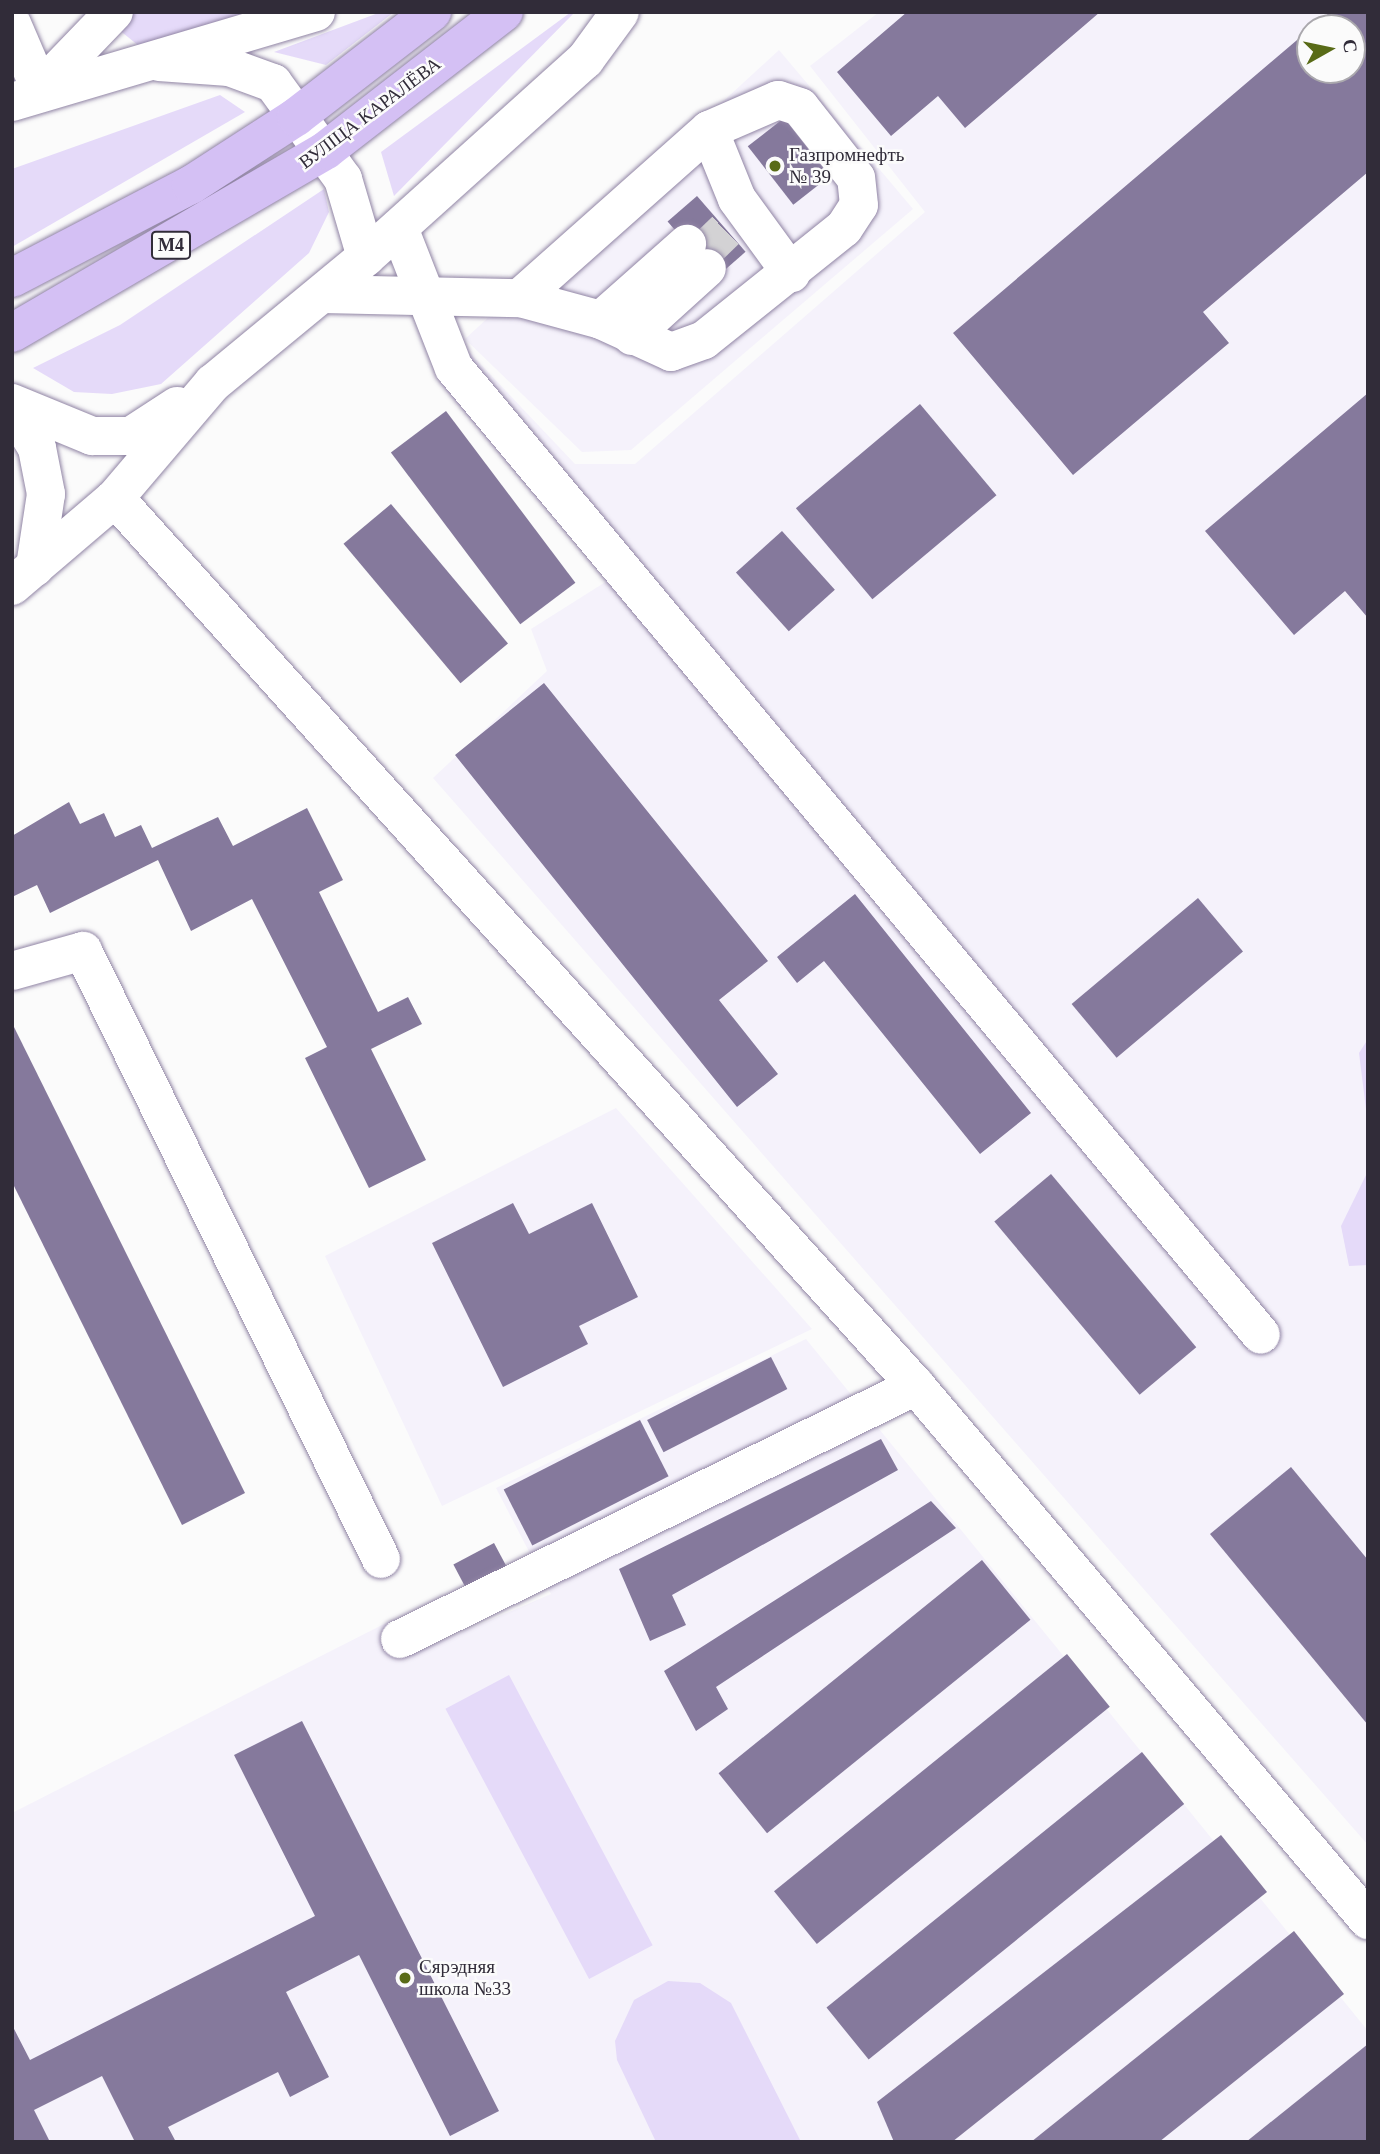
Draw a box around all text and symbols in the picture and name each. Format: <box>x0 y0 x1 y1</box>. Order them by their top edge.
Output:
north arrow <box>1296 14 1366 84</box>
text: С <box>1339 38 1362 54</box>
street label: ВУЛІЦА КАРАЛЁВА <box>295 52 445 174</box>
place label: Газпромнефть № 39 <box>789 144 904 188</box>
marker: Газпромнефть № 39 <box>767 158 783 174</box>
road number: М4 <box>150 230 192 260</box>
place label: Сярэдняя школа №33 <box>419 1956 511 2000</box>
marker: Сярэдняя школа №33 <box>397 1970 413 1986</box>

